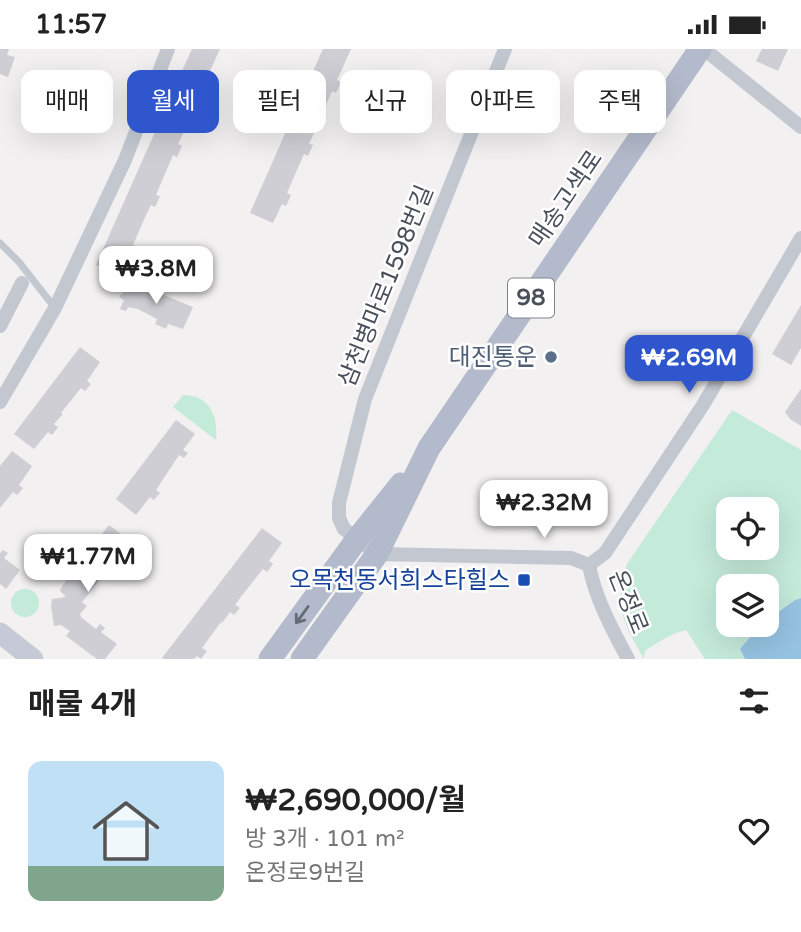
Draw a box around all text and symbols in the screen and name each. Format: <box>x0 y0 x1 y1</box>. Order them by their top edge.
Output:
text: 11:57 <box>35 9 107 40</box>
chip: 매매 <box>21 70 113 133</box>
chip: 월세 <box>127 70 219 133</box>
chip: 필터 <box>233 70 326 133</box>
chip: 신규 <box>340 70 432 133</box>
chip: 아파트 <box>446 70 560 133</box>
chip: 주택 <box>574 70 666 133</box>
street label: 매송고색로 <box>523 145 609 253</box>
street label: 삼천병마로1598번길 <box>332 181 440 391</box>
pin: ₩3.8M <box>107 247 205 306</box>
text: ₩3.8M <box>115 255 197 283</box>
road number: 98 <box>508 279 554 317</box>
pin: ₩2.69M <box>632 335 746 395</box>
place label: 대진통운 <box>449 343 537 372</box>
text: ₩2.69M <box>641 344 737 372</box>
marker: 대진통운 <box>543 349 559 365</box>
pin: ₩2.32M <box>487 481 601 540</box>
text: ₩2.32M <box>496 489 592 517</box>
map controls <box>716 497 779 637</box>
button: locate <box>716 497 779 560</box>
pin: ₩1.77M <box>31 535 145 594</box>
text: ₩1.77M <box>40 543 136 571</box>
place label: 오목천동서희스타힐스 <box>289 566 510 595</box>
street label: 온정로 <box>602 566 654 638</box>
marker: 오목천동서희스타힐스 <box>516 572 532 588</box>
button: layers <box>716 574 779 637</box>
one-way arrow <box>295 605 310 623</box>
icon: filters <box>735 682 773 720</box>
text: 매물 4개 <box>28 686 137 723</box>
text: ₩2,690,000/월 <box>245 782 466 819</box>
icon: home <box>84 789 168 873</box>
icon: heart <box>735 812 773 850</box>
text: 방 3개 · 101 m² <box>245 825 405 853</box>
text: 온정로9번길 <box>245 859 365 887</box>

